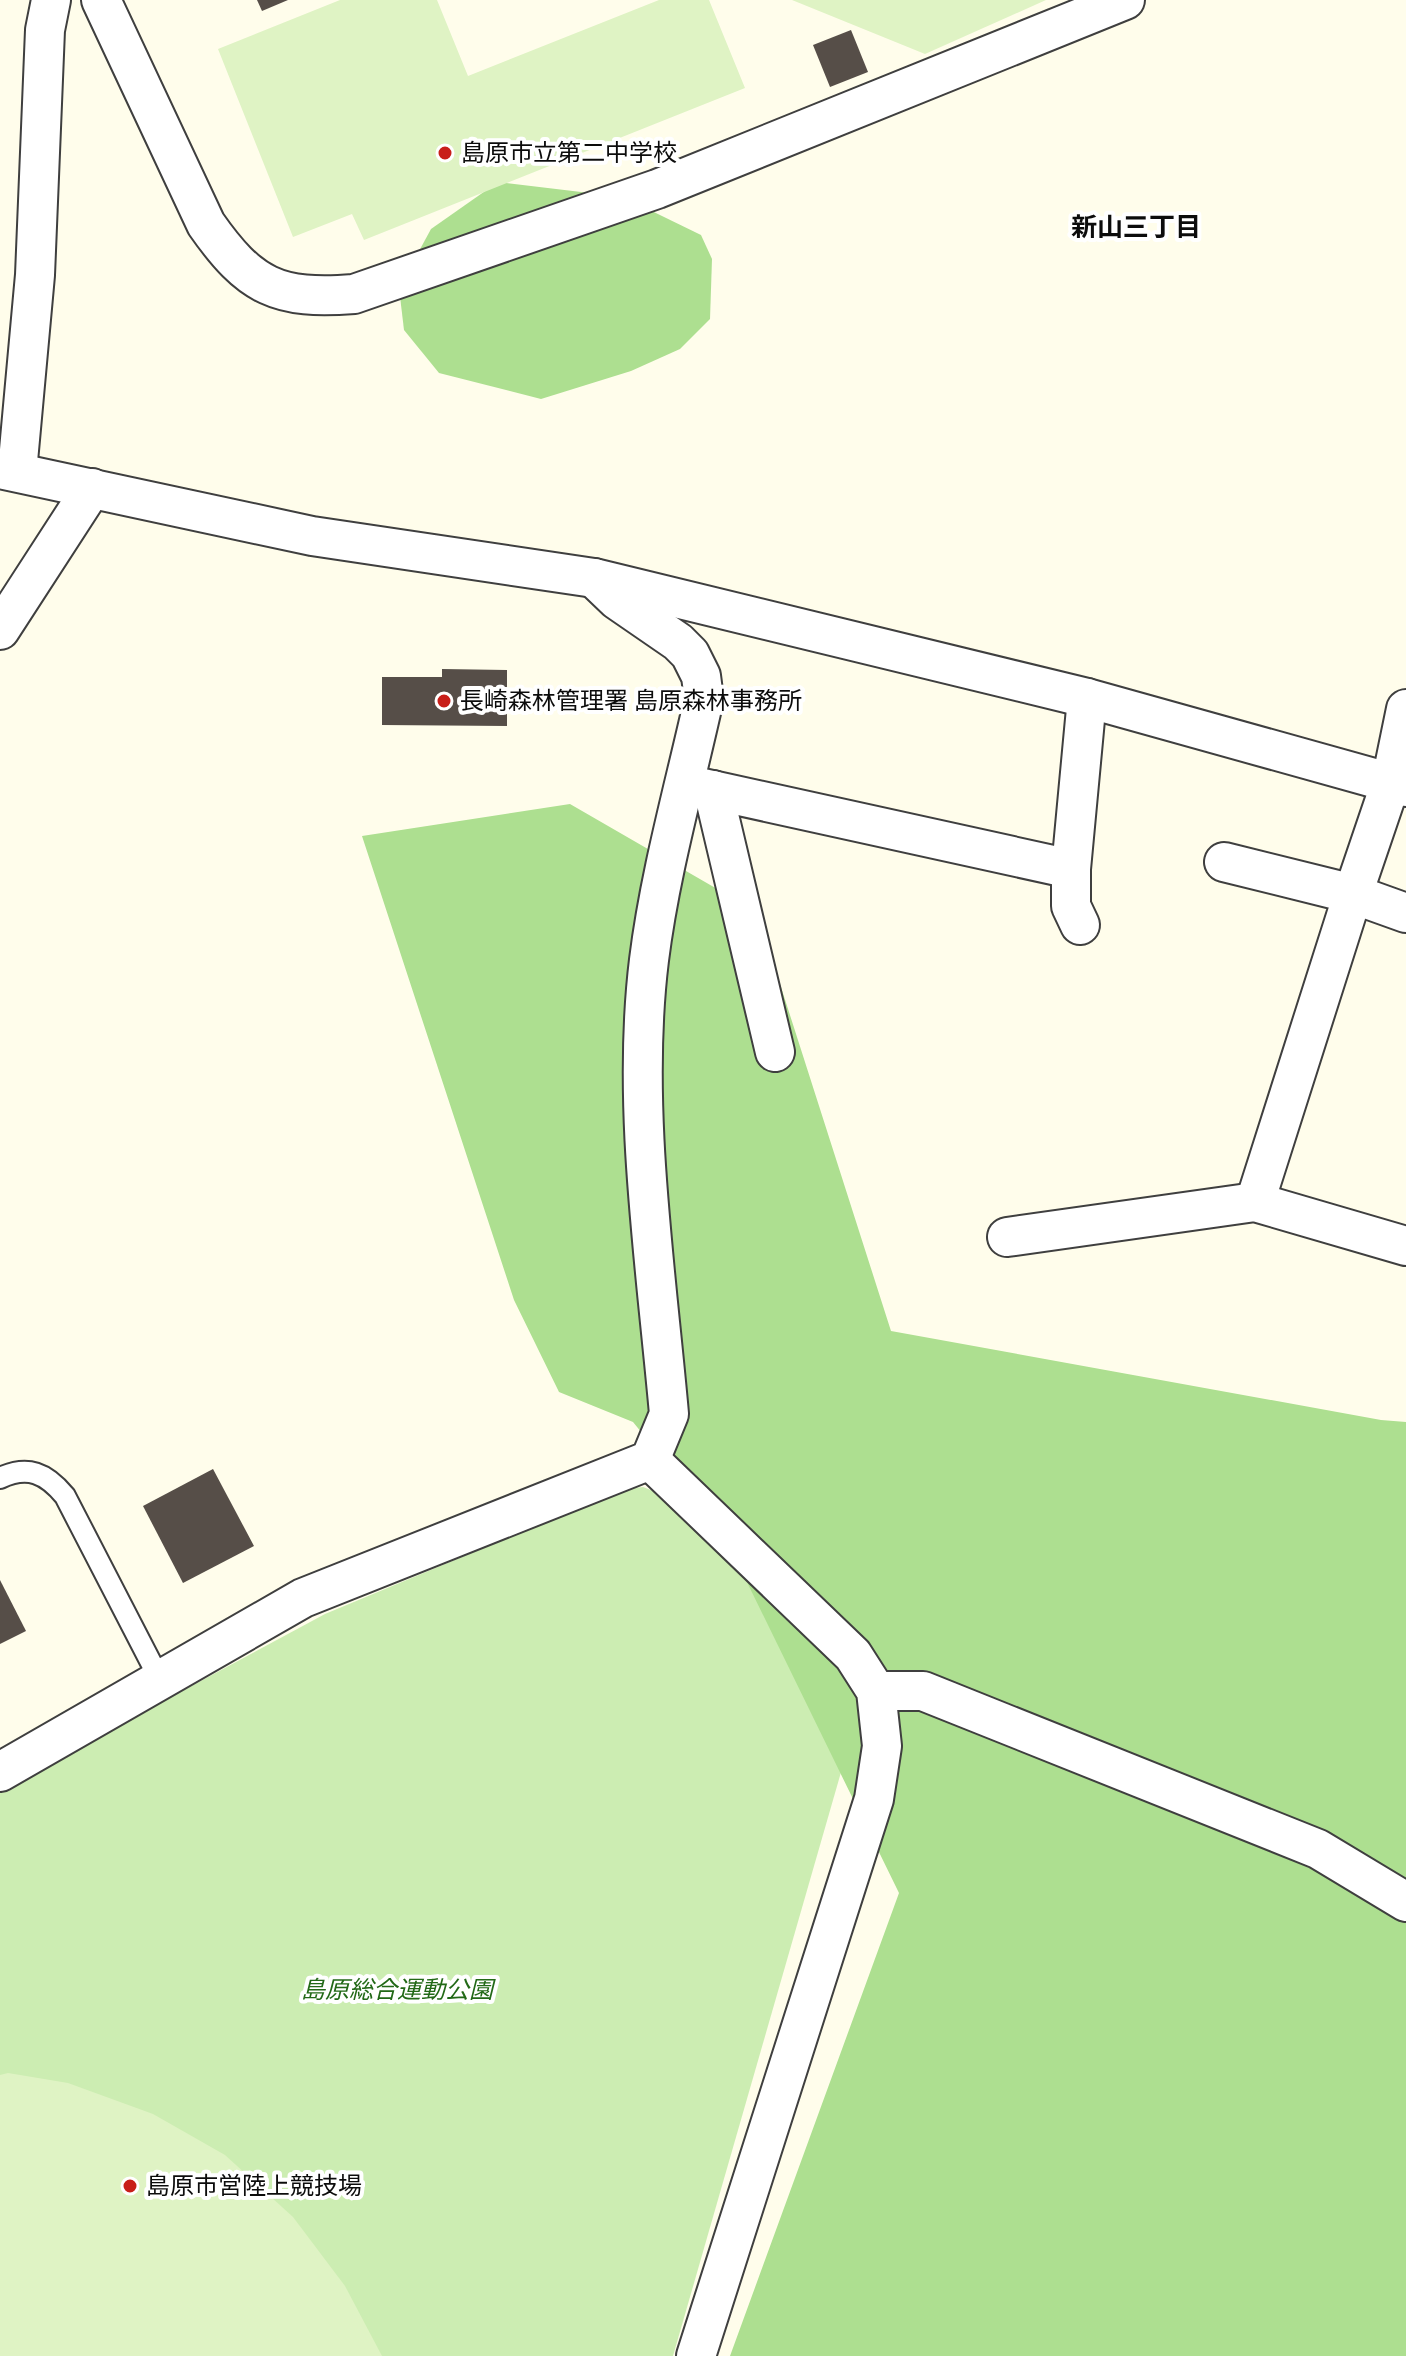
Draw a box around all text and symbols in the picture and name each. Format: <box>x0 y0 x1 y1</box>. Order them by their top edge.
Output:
place label: 島原市立第二中学校 <box>461 140 677 166</box>
marker: 島原市立第二中学校 <box>436 144 454 162</box>
district label: 新山三丁目 <box>1071 213 1201 242</box>
place label: 長崎森林管理署 島原森林事務所 <box>460 688 802 714</box>
marker: 長崎森林管理署 島原森林事務所 <box>435 692 453 710</box>
park label: 島原総合運動公園 <box>301 1977 496 2003</box>
place label: 島原市営陸上競技場 <box>146 2173 362 2199</box>
marker: 島原市営陸上競技場 <box>121 2177 139 2195</box>

